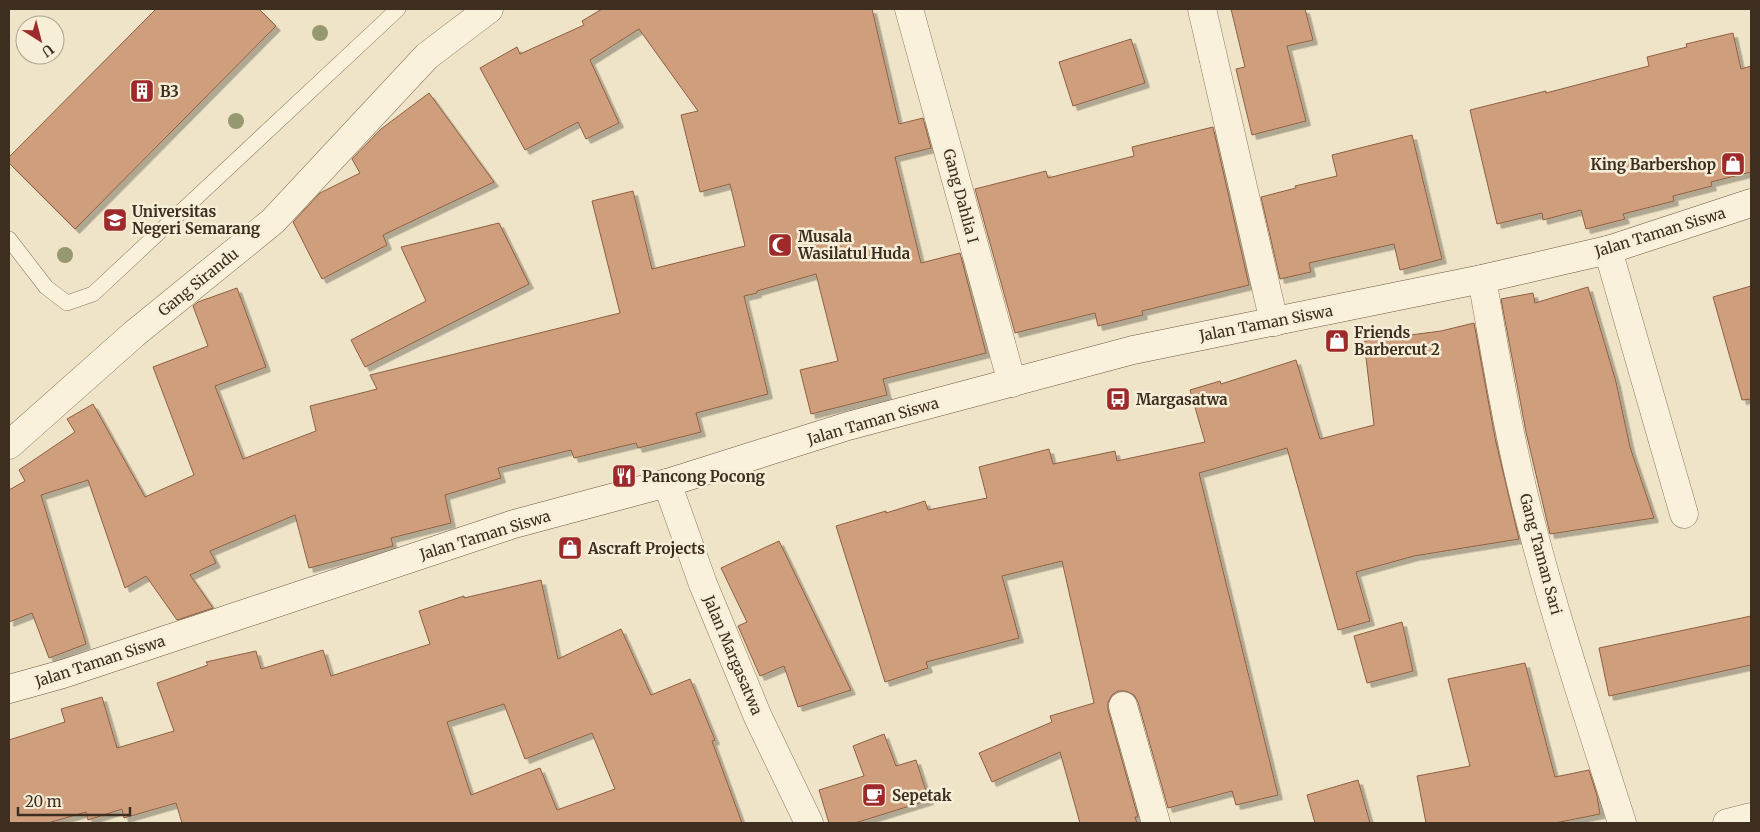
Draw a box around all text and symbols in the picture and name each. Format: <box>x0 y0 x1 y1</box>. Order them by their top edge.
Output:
north arrow <box>15 15 65 65</box>
text: U <box>38 40 57 61</box>
building icon: B3 <box>129 78 155 104</box>
place label: B3 <box>160 82 179 101</box>
street label: Gang Dahlia I <box>939 147 983 245</box>
shop icon: King Barbershop <box>1720 151 1746 177</box>
place label: King Barbershop <box>1590 155 1716 174</box>
place label: Universitas Negeri Semarang <box>132 202 261 238</box>
street label: Jalan Taman Siswa <box>1591 203 1728 261</box>
school or university icon: Universitas Negeri Semarang <box>102 207 128 233</box>
place label: Musala Wasilatul Huda <box>797 227 911 263</box>
mosque icon: Musala Wasilatul Huda <box>767 232 793 258</box>
street label: Gang Sirandu <box>154 244 242 320</box>
street label: Jalan Taman Siswa <box>1197 301 1334 345</box>
place label: Friends Barbercut 2 <box>1354 323 1440 359</box>
shop icon: Friends Barbercut 2 <box>1324 328 1350 354</box>
bus stop icon: Margasatwa <box>1105 386 1131 412</box>
place label: Margasatwa <box>1136 390 1228 409</box>
street label: Jalan Taman Siswa <box>804 393 941 449</box>
restaurant icon: Pancong Pocong <box>611 463 637 489</box>
place label: Pancong Pocong <box>642 467 765 486</box>
street label: Gang Taman Sari <box>1516 491 1566 617</box>
street label: Jalan Taman Siswa <box>416 506 553 564</box>
shop icon: Ascraft Projects <box>557 535 583 561</box>
place label: Ascraft Projects <box>587 539 705 558</box>
street label: Jalan Margasatwa <box>699 591 767 718</box>
street label: Jalan Taman Siswa <box>32 631 167 691</box>
cafe icon: Sepetak <box>861 782 887 808</box>
scale bar <box>18 784 130 816</box>
place label: Sepetak <box>892 786 952 805</box>
text: 20 m <box>25 792 62 811</box>

